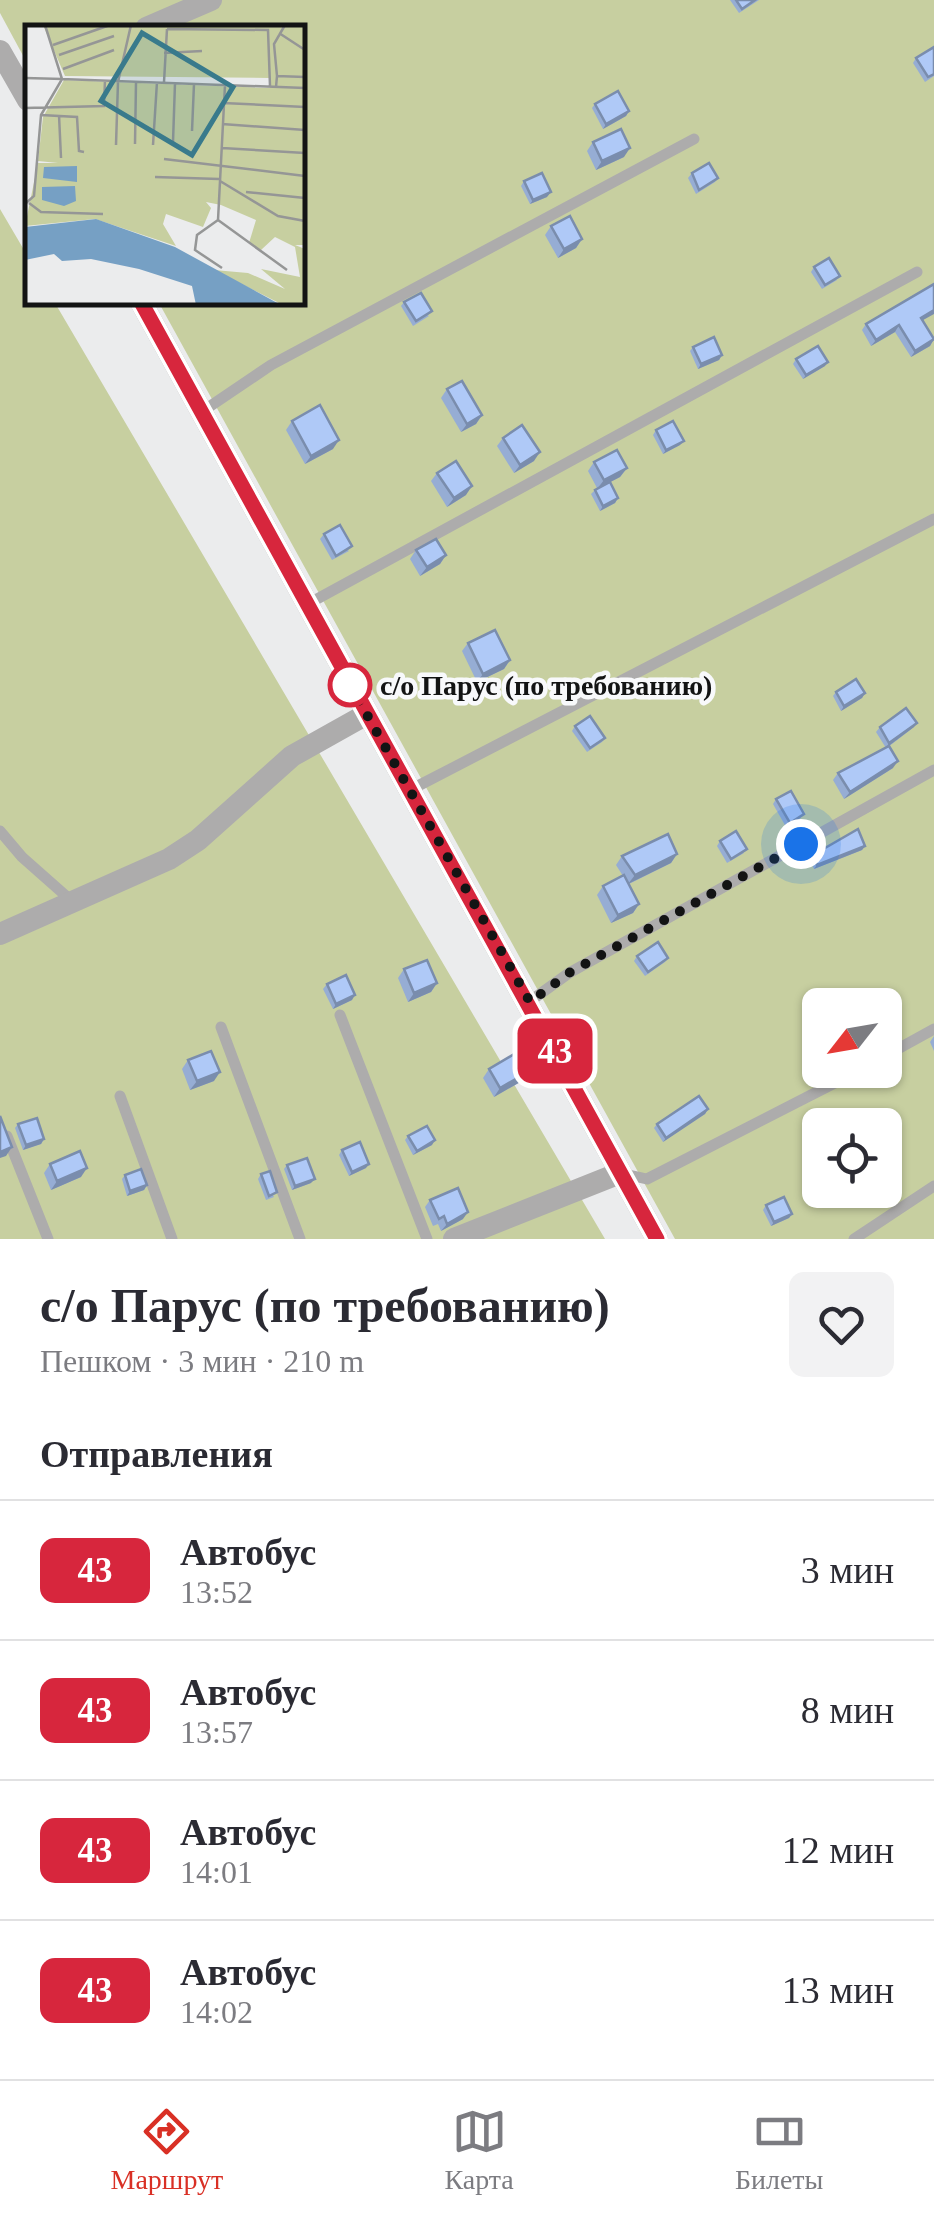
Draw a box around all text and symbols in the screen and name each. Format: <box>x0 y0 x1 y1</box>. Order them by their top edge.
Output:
inset map <box>25 25 305 305</box>
marker: с/о Парус (по требованию) <box>329 664 371 706</box>
place label: с/о Парус (по требованию) <box>380 670 712 701</box>
your location <box>776 819 826 869</box>
north arrow <box>802 988 902 1088</box>
map controls <box>802 988 902 1208</box>
line badge: 43 <box>510 1018 600 1084</box>
text: 43 <box>538 1032 573 1071</box>
button: locate <box>802 1108 902 1208</box>
button: heart <box>789 1272 894 1377</box>
text: с/о Парус (по требованию) <box>40 1279 610 1332</box>
text: Пешком · 3 мин · 210 m <box>40 1343 364 1379</box>
text: Отправления <box>40 1433 273 1475</box>
text: Автобус <box>180 1531 316 1573</box>
text: 3 мин <box>801 1549 894 1591</box>
text: 43 <box>78 1551 113 1590</box>
text: 13:52 <box>180 1574 253 1610</box>
text: Автобус <box>180 1671 316 1713</box>
text: 8 мин <box>801 1689 894 1731</box>
text: 43 <box>78 1691 113 1730</box>
text: 13:57 <box>180 1714 253 1750</box>
text: Автобус <box>180 1811 316 1853</box>
text: 12 мин <box>782 1829 894 1871</box>
text: 43 <box>78 1831 113 1870</box>
text: 14:01 <box>180 1854 253 1890</box>
text: Автобус <box>180 1951 316 1993</box>
text: 13 мин <box>782 1969 894 2011</box>
text: 43 <box>78 1971 113 2010</box>
text: 14:02 <box>180 1994 253 2030</box>
tab: Маршрут <box>111 2104 223 2196</box>
tab: Карта <box>444 2104 514 2196</box>
tab: Билеты <box>735 2104 823 2196</box>

